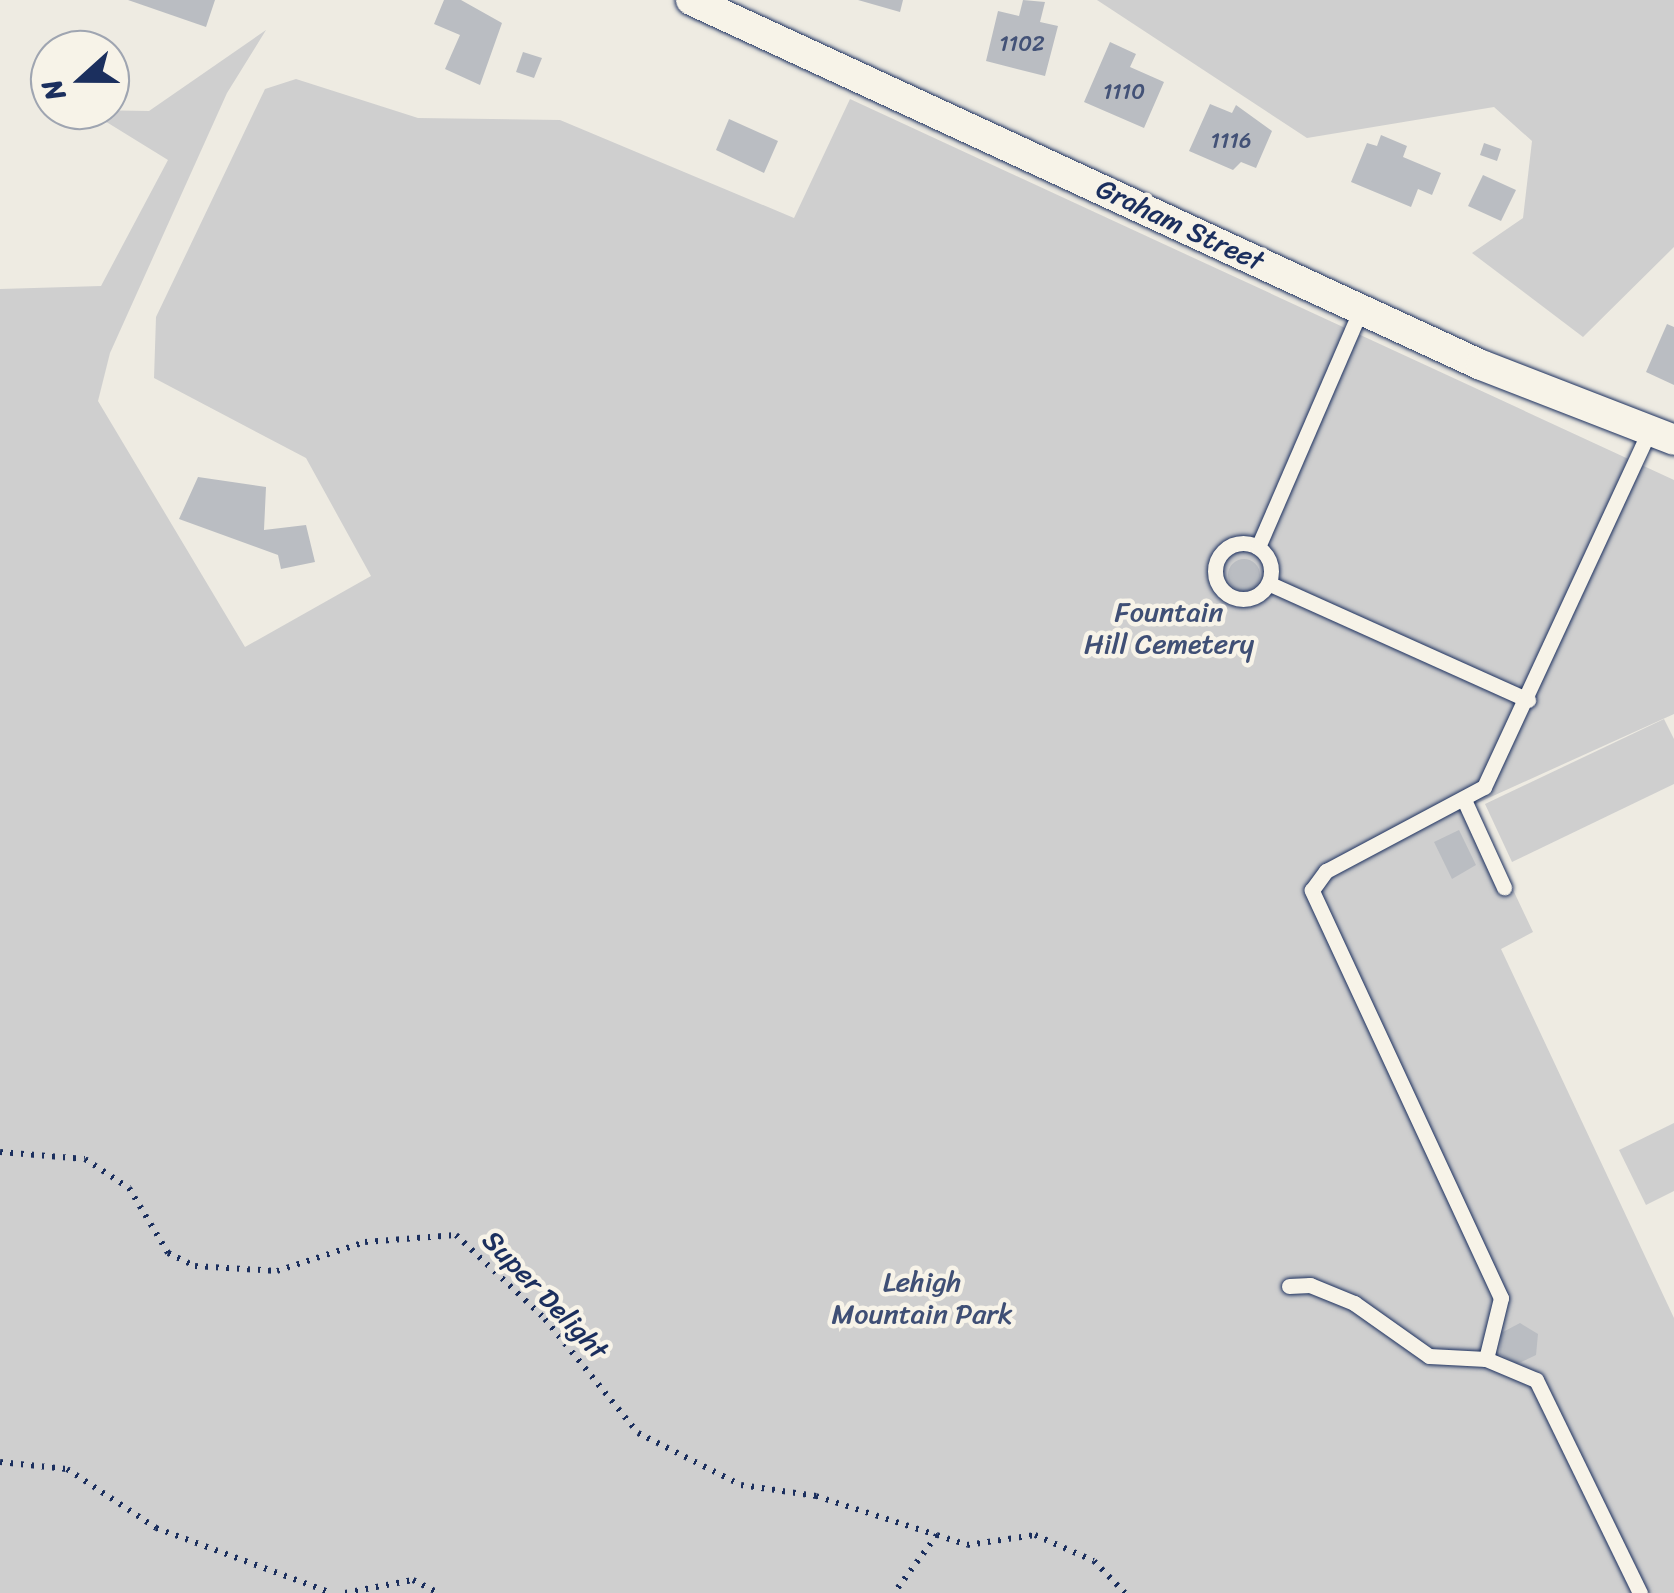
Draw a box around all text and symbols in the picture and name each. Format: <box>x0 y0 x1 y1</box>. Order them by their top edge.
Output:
north arrow <box>30 30 130 130</box>
house number: 1102 <box>999 31 1045 57</box>
text: N <box>27 72 80 108</box>
house number: 1110 <box>1103 79 1145 105</box>
house number: 1116 <box>1211 128 1251 154</box>
street label: Graham Street <box>1090 171 1270 279</box>
park label: Fountain Hill Cemetery <box>1084 595 1254 661</box>
street label: Super Delight <box>474 1223 616 1367</box>
park label: Lehigh Mountain Park <box>831 1265 1013 1331</box>

